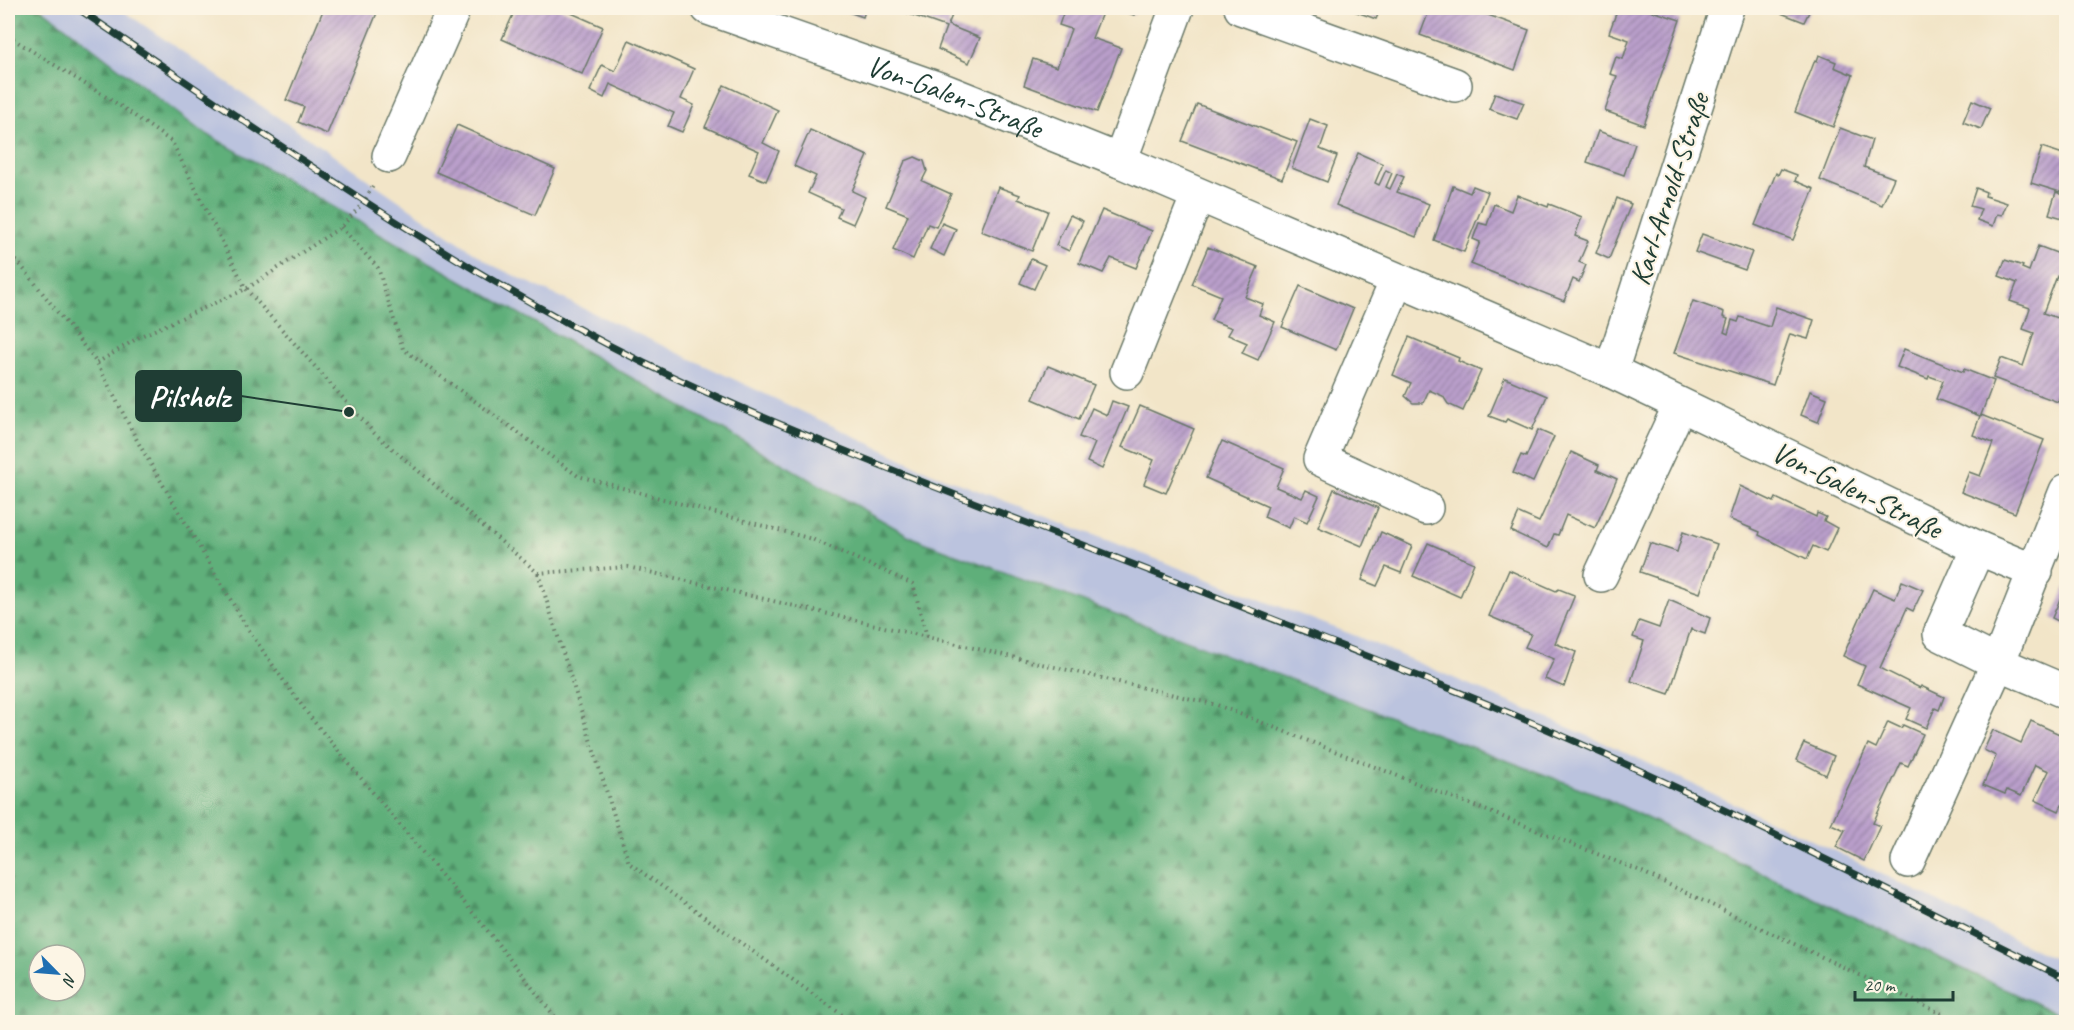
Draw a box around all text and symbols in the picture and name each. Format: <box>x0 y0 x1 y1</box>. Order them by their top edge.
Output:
street label: Von-Galen-Straße <box>862 46 1050 148</box>
street label: Karl-Arnold-Straße <box>1620 86 1719 290</box>
callout: Pilsholz <box>136 371 241 421</box>
text: Pilsholz <box>149 376 233 417</box>
street label: Von-Galen-Straße <box>1766 433 1950 548</box>
north arrow <box>27 943 87 1003</box>
scale bar <box>1855 964 1952 1002</box>
text: N <box>57 970 81 990</box>
text: 20 m <box>1864 974 1897 996</box>

